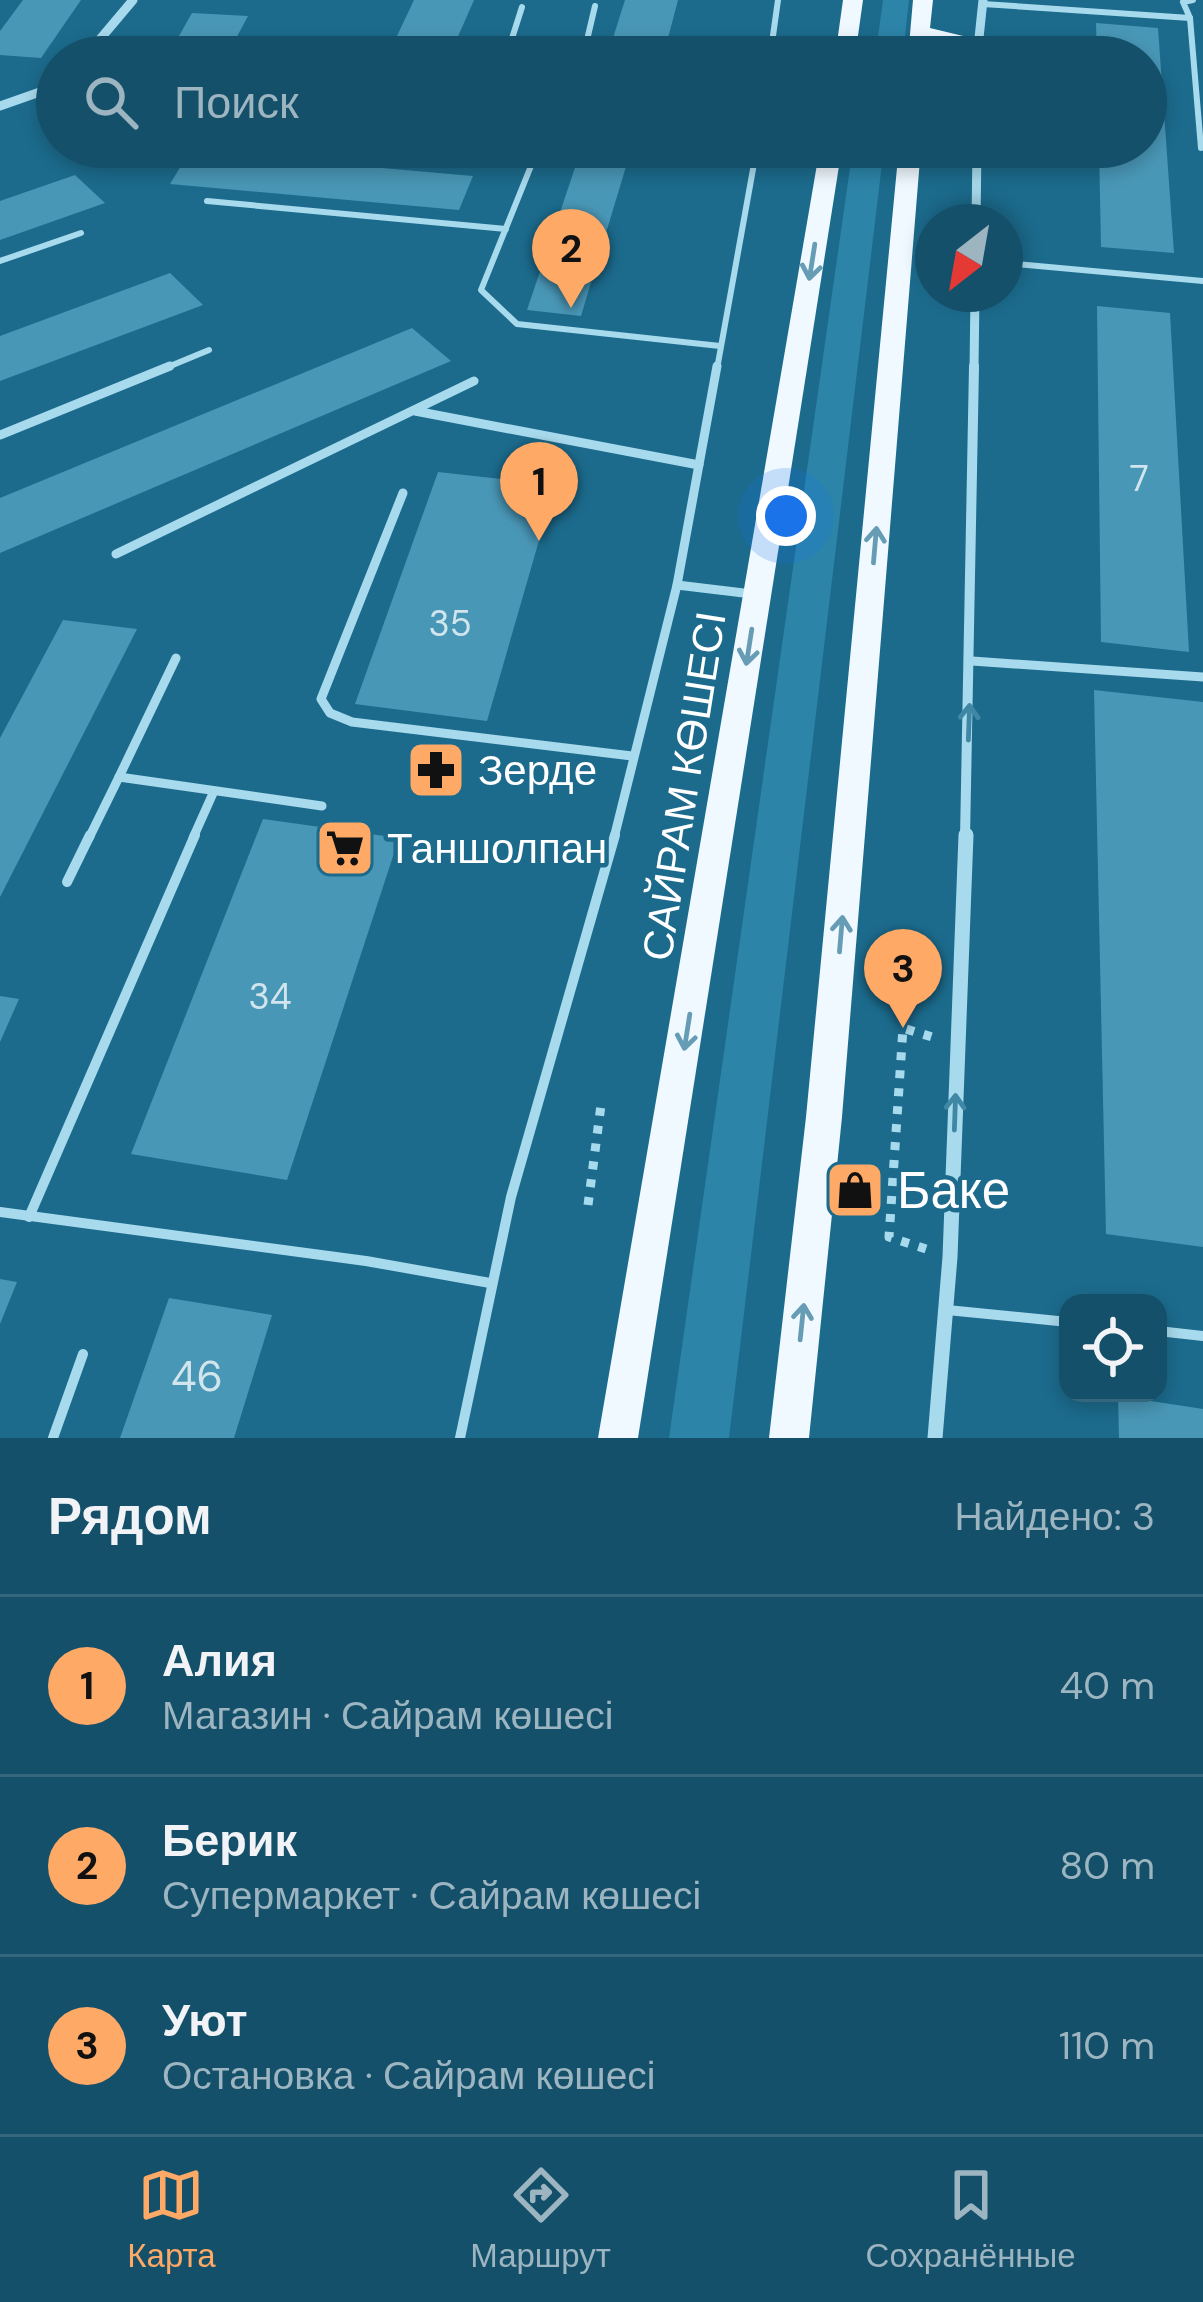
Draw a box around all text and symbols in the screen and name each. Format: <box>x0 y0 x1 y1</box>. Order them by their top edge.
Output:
search box <box>36 36 1167 168</box>
icon: search <box>78 69 144 135</box>
text: Поиск <box>174 73 299 132</box>
north arrow <box>915 204 1023 312</box>
pin: 2 <box>532 209 610 308</box>
one-way arrow <box>799 242 822 281</box>
pin: 1 <box>500 442 578 541</box>
house number: 7 <box>1129 455 1149 502</box>
your location <box>756 486 816 546</box>
one-way arrow <box>864 526 887 565</box>
house number: 35 <box>428 600 472 647</box>
street label: САЙРАМ КӨШЕСІ <box>629 608 739 964</box>
one-way arrow <box>737 627 760 666</box>
one-way arrow <box>958 703 981 742</box>
pharmacy icon: Зерде <box>405 739 467 801</box>
place label: Зерде <box>478 743 597 798</box>
supermarket icon: Таншолпан <box>314 817 376 879</box>
place label: Таншолпан <box>387 821 607 876</box>
one-way arrow <box>829 915 852 954</box>
pin: 3 <box>864 929 942 1028</box>
house number: 34 <box>248 973 292 1020</box>
one-way arrow <box>674 1012 697 1051</box>
one-way arrow <box>943 1093 966 1132</box>
place label: Баке <box>897 1157 1010 1224</box>
shop icon: Баке <box>824 1159 886 1221</box>
map controls <box>1059 1294 1167 1402</box>
button: locate <box>1059 1294 1167 1402</box>
one-way arrow <box>791 1303 813 1342</box>
house number: 46 <box>171 1349 223 1404</box>
text: Рядом <box>48 1483 212 1550</box>
text: Найдено: 3 <box>954 1491 1155 1542</box>
text: Алия <box>162 1631 277 1690</box>
text: 1 <box>80 1660 94 1711</box>
text: 40 m <box>1060 1660 1155 1711</box>
text: Магазин · Сайрам көшесі <box>162 1690 613 1741</box>
text: Берик <box>162 1811 297 1870</box>
text: 2 <box>76 1840 98 1891</box>
text: 80 m <box>1059 1840 1155 1891</box>
text: Супермаркет · Сайрам көшесі <box>162 1870 701 1921</box>
text: Уют <box>162 1991 248 2050</box>
text: 3 <box>75 2020 99 2071</box>
text: 110 m <box>1059 2020 1155 2071</box>
text: Остановка · Сайрам көшесі <box>162 2050 656 2101</box>
tab: Карта <box>127 2162 216 2277</box>
tab: Маршрут <box>470 2162 611 2277</box>
tab: Сохранённые <box>866 2162 1076 2277</box>

